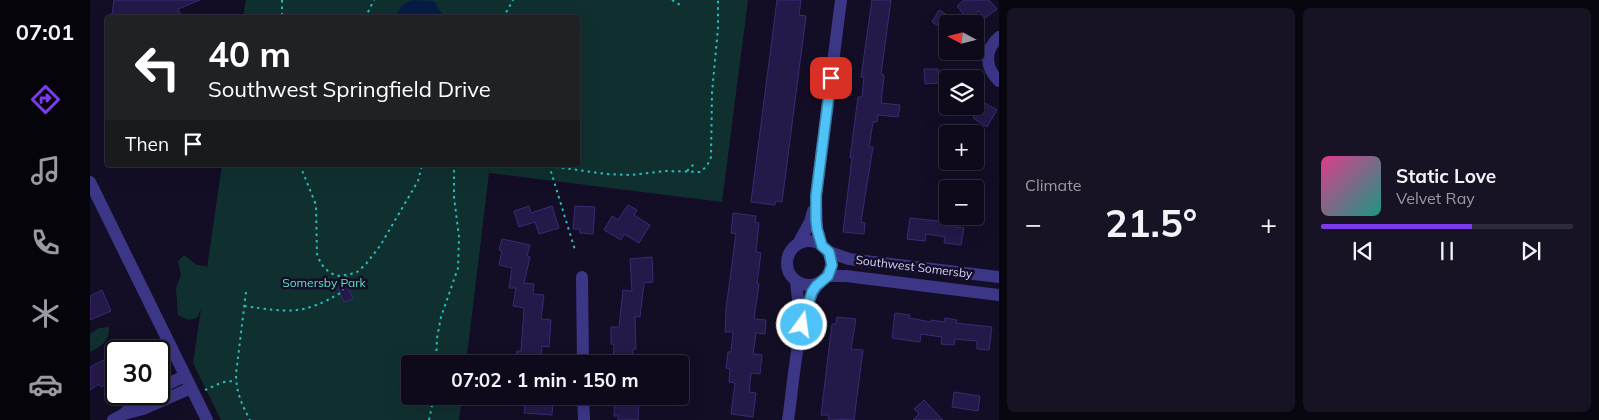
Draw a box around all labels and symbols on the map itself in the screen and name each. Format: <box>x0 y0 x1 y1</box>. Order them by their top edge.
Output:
north arrow <box>939 15 984 60</box>
pin <box>810 57 852 99</box>
street label: Southwest Somersby <box>855 252 974 281</box>
park label: Somersby Park <box>282 275 367 290</box>
position arrow <box>775 298 827 350</box>
speed limit sign: 30 <box>105 340 170 405</box>

